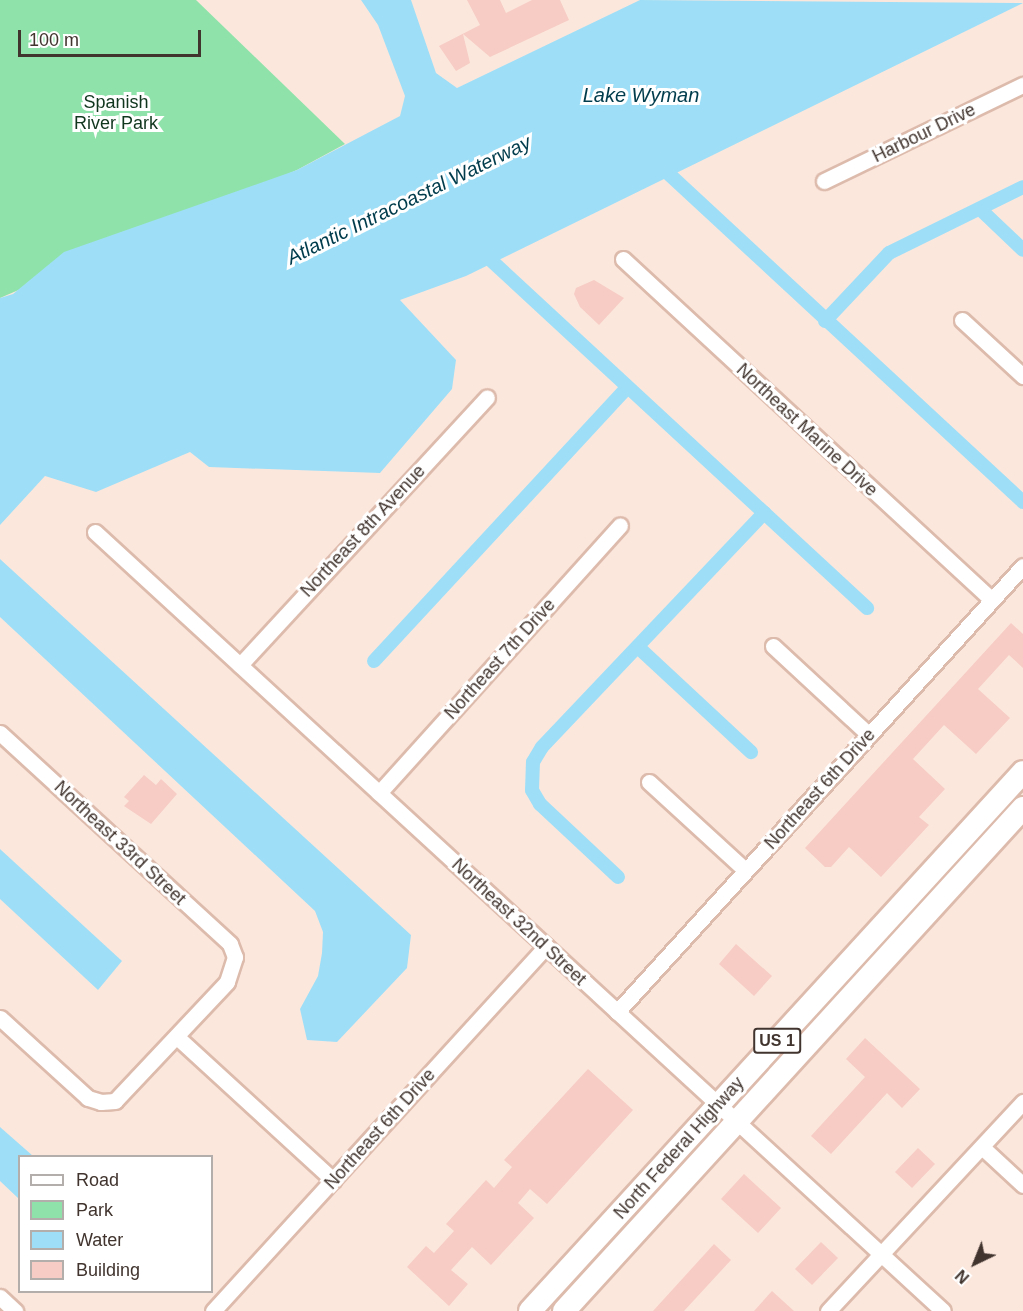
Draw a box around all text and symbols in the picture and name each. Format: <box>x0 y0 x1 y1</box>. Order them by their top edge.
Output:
scale bar <box>21 18 204 56</box>
text: 100 m <box>29 30 79 50</box>
water label: Lake Wyman <box>583 83 699 107</box>
park label: Spanish River Park <box>74 92 158 134</box>
street label: Harbour Drive <box>869 99 979 167</box>
water label: Atlantic Intracoastal Waterway <box>283 130 535 270</box>
street label: Northeast Marine Drive <box>732 359 882 501</box>
street label: Northeast 8th Avenue <box>296 460 430 602</box>
street label: Northeast 7th Drive <box>440 594 560 724</box>
street label: Northeast 6th Drive <box>760 724 880 854</box>
street label: Northeast 33rd Street <box>50 776 190 910</box>
street label: Northeast 32nd Street <box>447 854 591 990</box>
road number: US 1 <box>753 1028 801 1054</box>
street label: Northeast 6th Drive <box>320 1064 440 1194</box>
street label: North Federal Highway <box>609 1072 749 1224</box>
legend <box>18 1155 213 1293</box>
text: Road <box>76 1170 119 1190</box>
text: Park <box>76 1200 113 1220</box>
text: Water <box>76 1230 123 1250</box>
north arrow <box>945 1233 1005 1293</box>
text: Building <box>76 1260 140 1280</box>
text: N <box>952 1266 972 1287</box>

